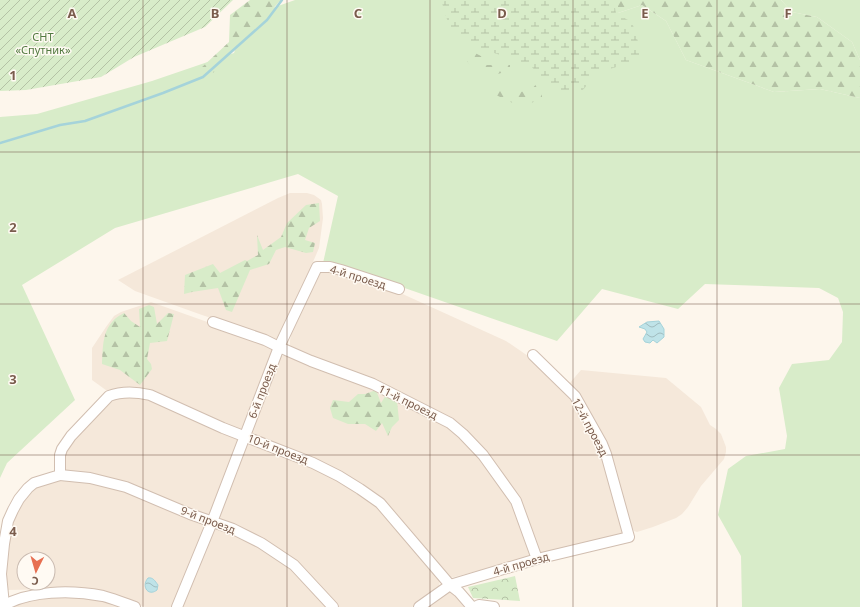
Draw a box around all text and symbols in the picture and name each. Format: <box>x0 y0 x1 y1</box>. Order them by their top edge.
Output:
text: A <box>68 4 77 22</box>
text: B <box>211 4 219 22</box>
text: C <box>354 4 362 22</box>
text: D <box>497 4 507 22</box>
text: E <box>641 4 649 22</box>
text: F <box>784 4 792 22</box>
park label: СНТ «Спутник» <box>15 29 71 57</box>
text: 1 <box>9 66 17 84</box>
text: 2 <box>9 218 17 236</box>
street label: 4-й проезд <box>328 261 388 292</box>
street label: 6-й проезд <box>244 361 279 420</box>
text: 3 <box>9 370 17 388</box>
street label: 11-й проезд <box>376 381 440 422</box>
street label: 12-й проезд <box>569 395 612 459</box>
street label: 10-й проезд <box>246 430 311 467</box>
street label: 9-й проезд <box>179 502 238 537</box>
text: 4 <box>9 522 17 540</box>
street label: 4-й проезд <box>491 548 551 579</box>
north arrow <box>16 551 56 591</box>
text: С <box>31 574 39 589</box>

